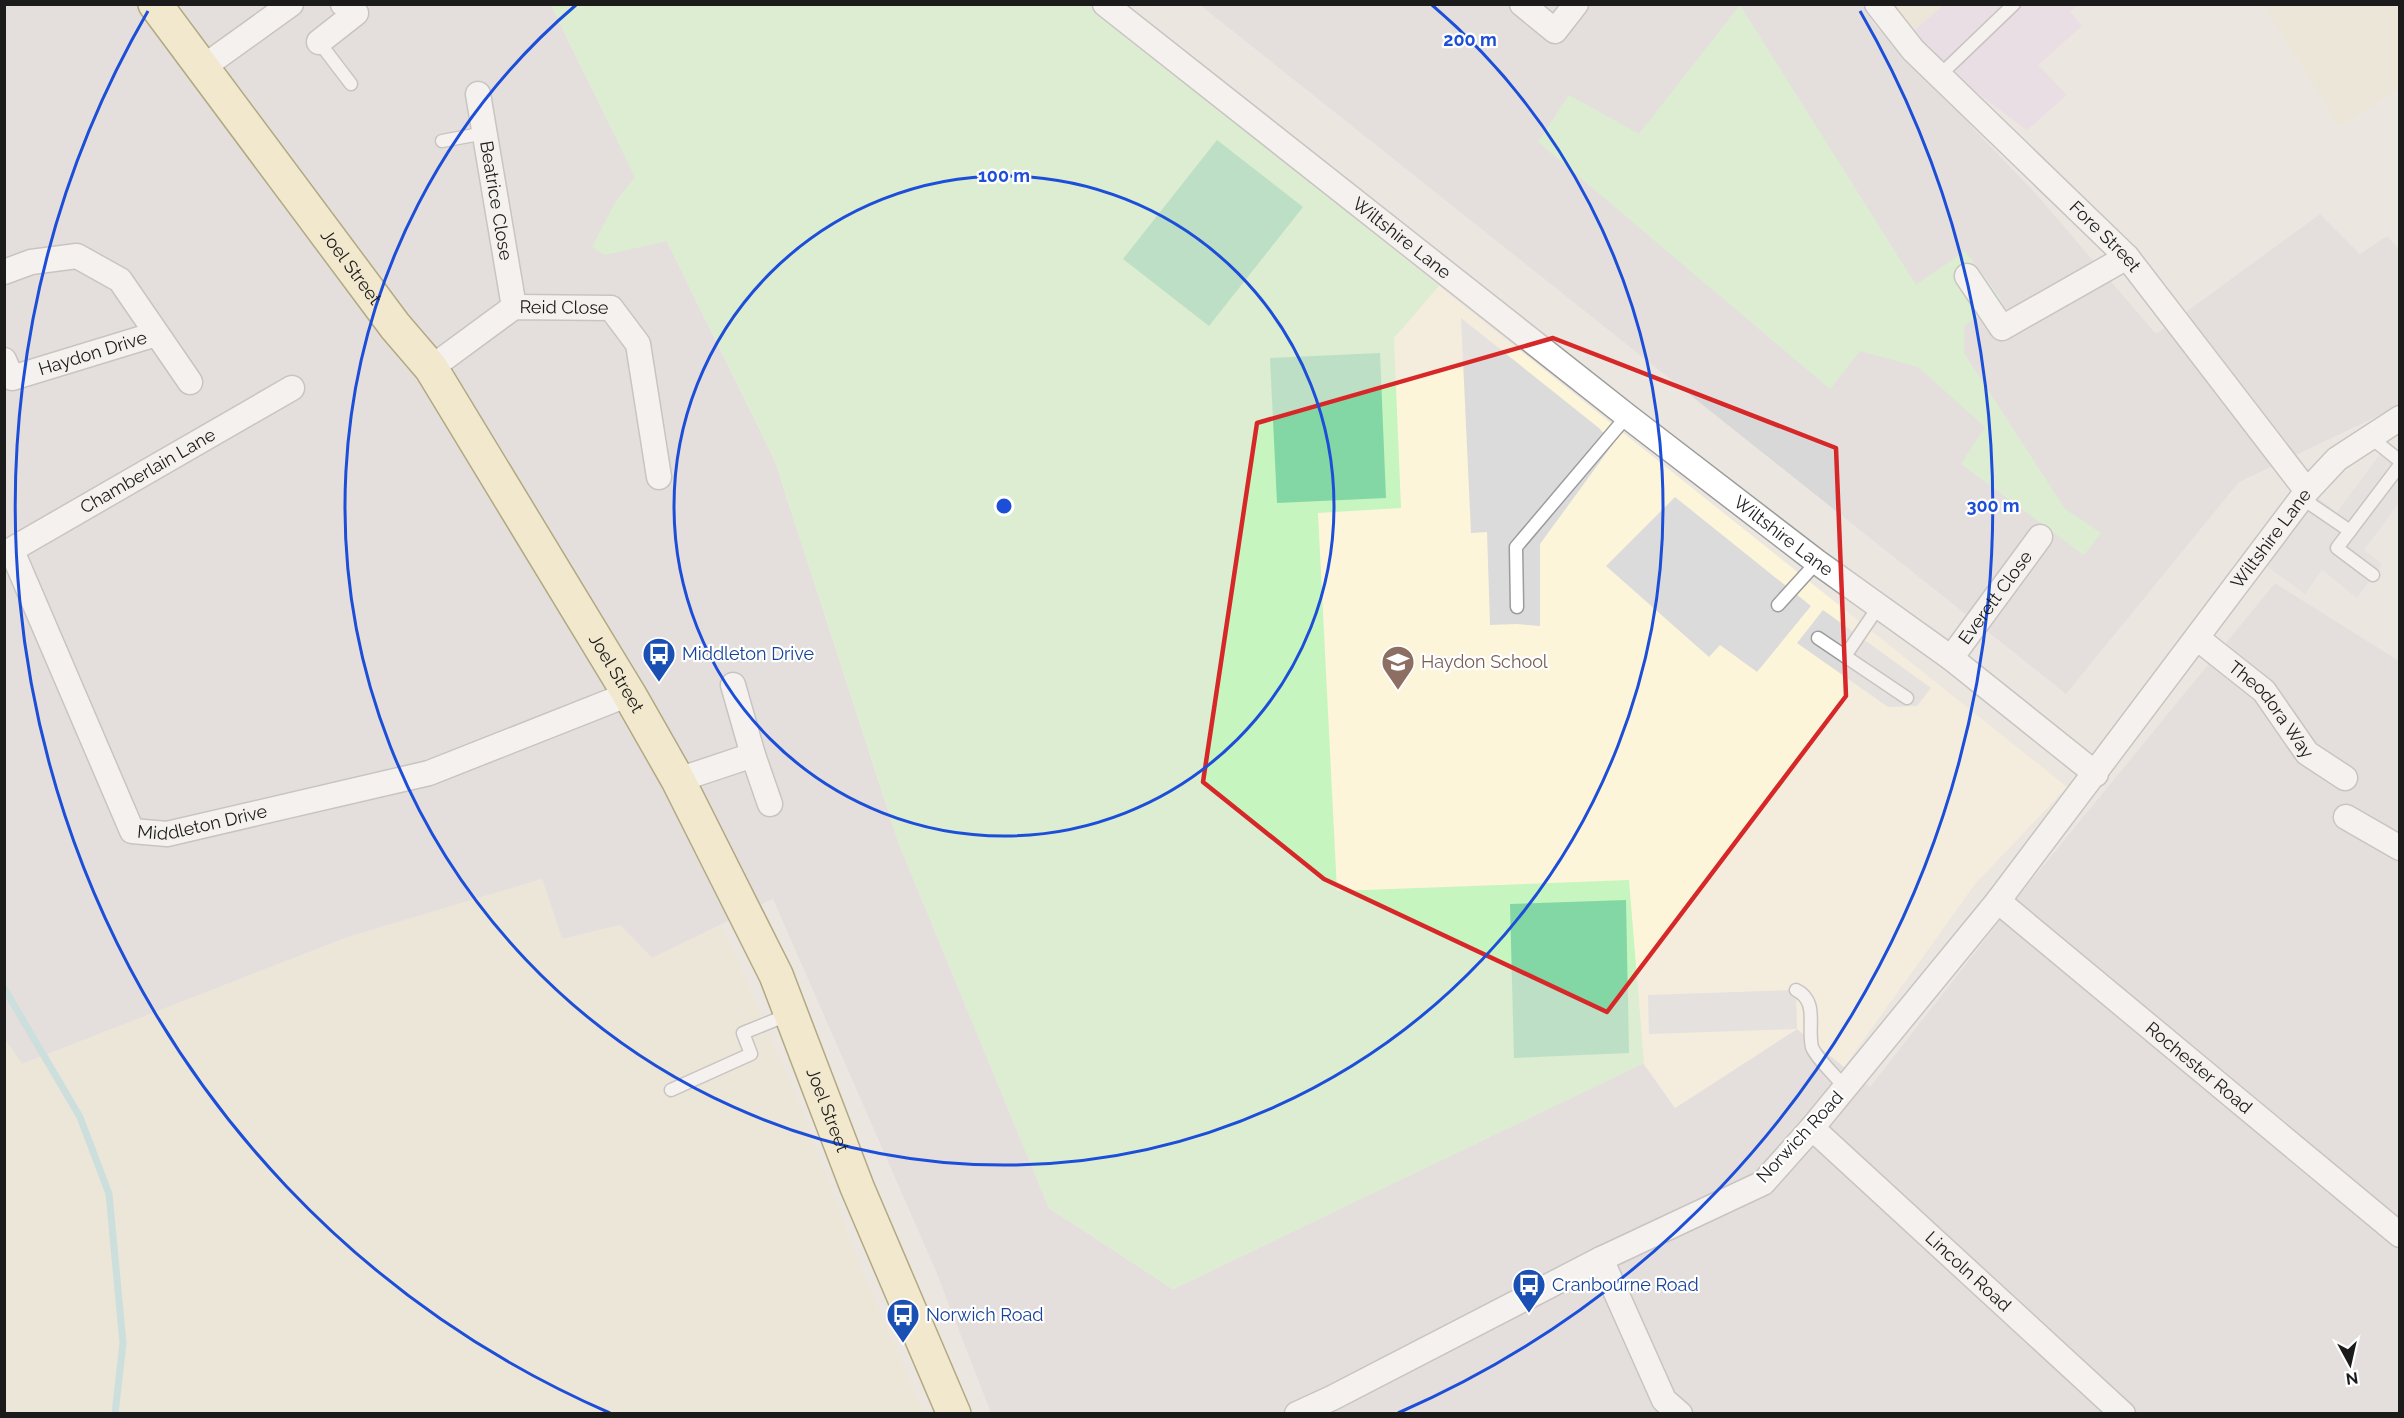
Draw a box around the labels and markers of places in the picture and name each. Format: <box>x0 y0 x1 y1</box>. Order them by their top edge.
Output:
centre of rings <box>994 496 1014 516</box>
bus stop icon: Middleton Drive <box>641 636 677 683</box>
place label: Middleton Drive <box>682 643 815 664</box>
school or university icon: Haydon School <box>1380 644 1416 691</box>
place label: Haydon School <box>1421 651 1548 672</box>
bus stop icon: Cranbourne Road <box>1511 1267 1547 1314</box>
place label: Cranbourne Road <box>1552 1274 1699 1295</box>
bus stop icon: Norwich Road <box>885 1297 921 1344</box>
place label: Norwich Road <box>926 1304 1043 1325</box>

